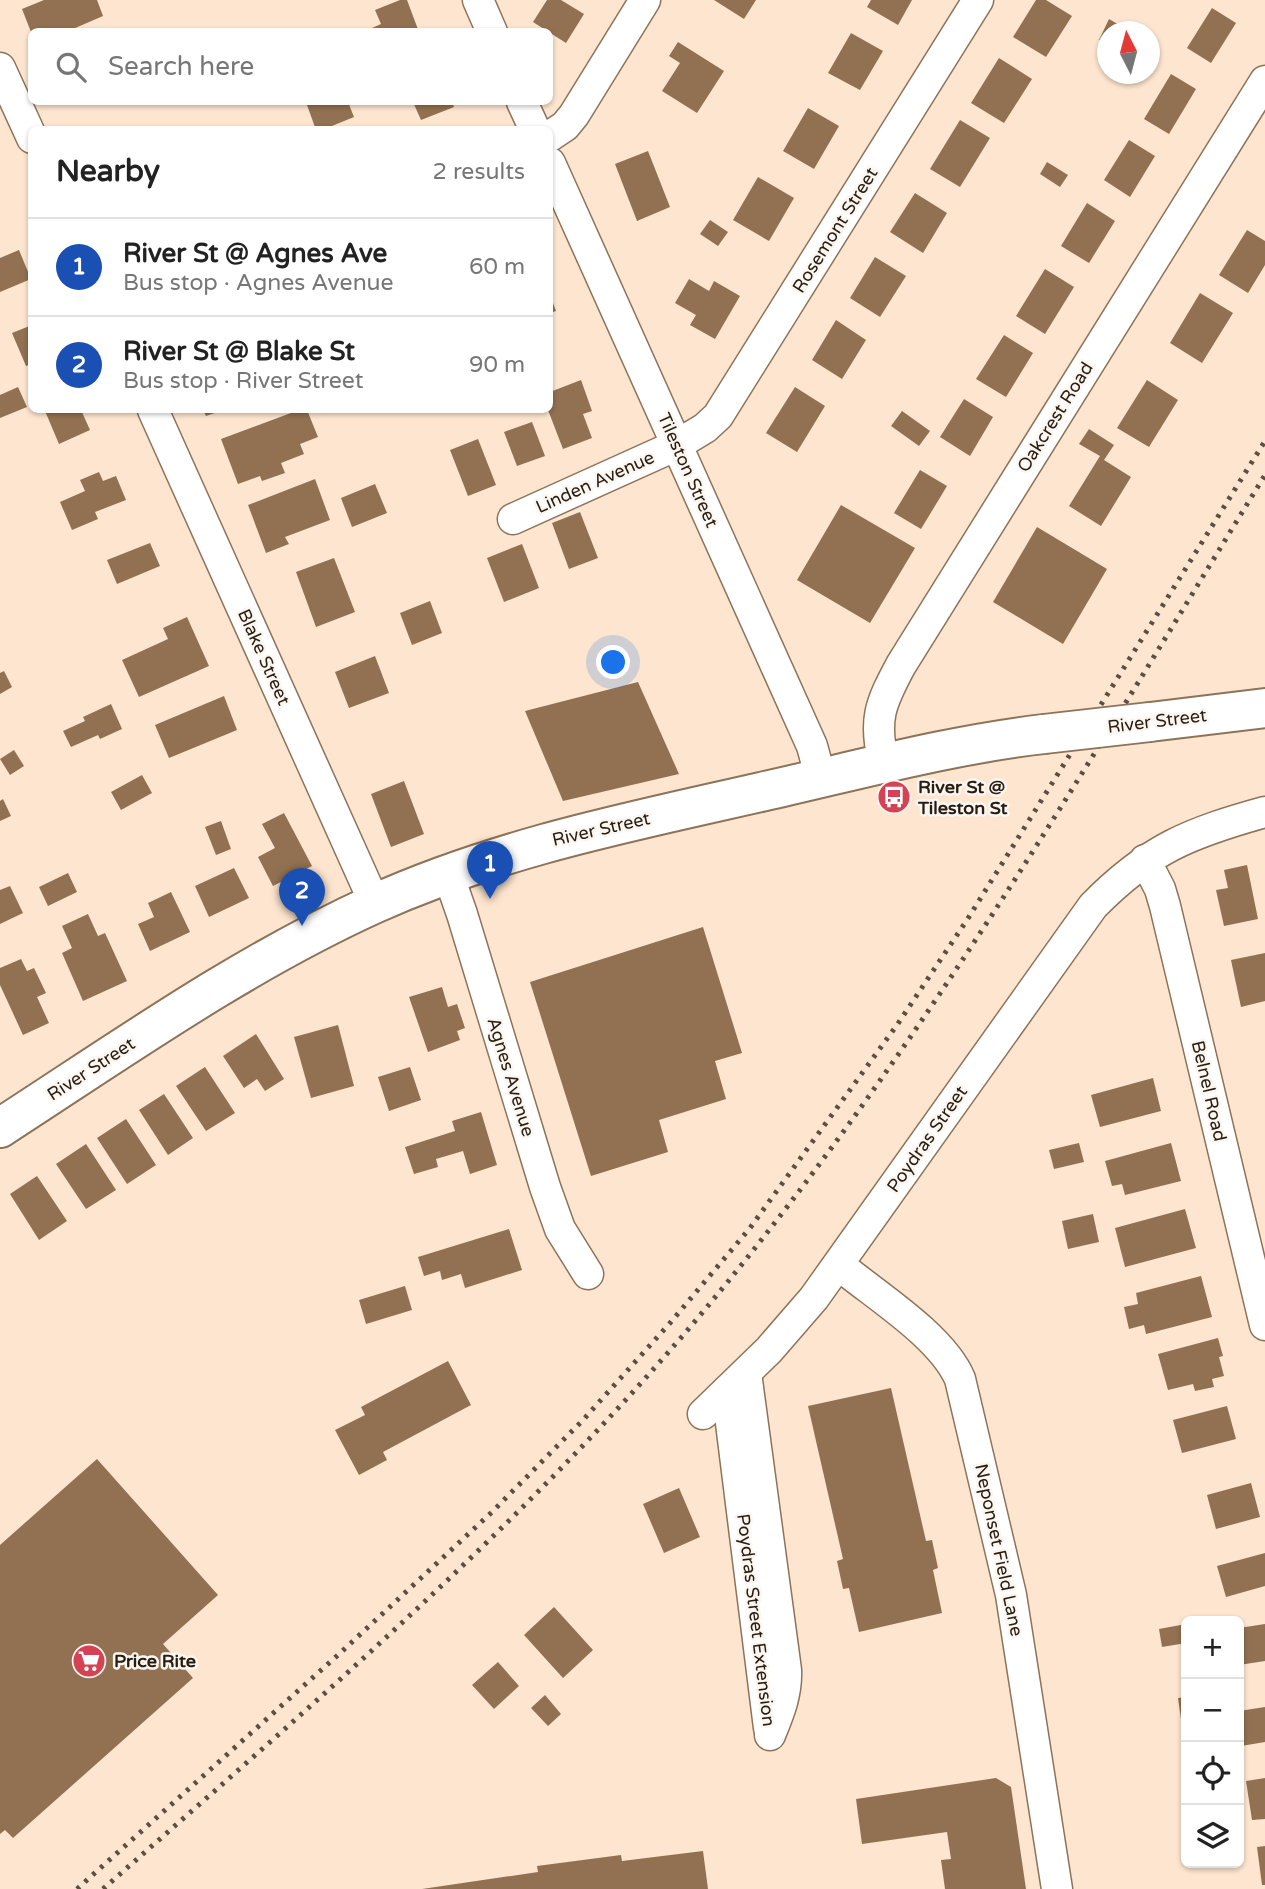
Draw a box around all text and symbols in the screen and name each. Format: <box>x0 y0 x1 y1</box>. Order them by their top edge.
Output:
north arrow <box>1097 21 1160 84</box>
search box <box>28 28 553 105</box>
icon: search <box>52 48 90 86</box>
text: Search here <box>108 51 254 82</box>
text: Nearby <box>56 153 160 190</box>
text: 2 results <box>432 158 525 186</box>
street label: Rosemont Street <box>788 163 882 297</box>
text: River St @ Agnes Ave <box>123 238 387 269</box>
text: 1 <box>72 253 86 281</box>
text: 60 m <box>469 253 525 281</box>
text: Bus stop · Agnes Avenue <box>123 269 394 297</box>
text: River St @ Blake St <box>123 336 355 367</box>
text: 2 <box>72 351 86 379</box>
text: 90 m <box>469 351 525 379</box>
street label: Oakcrest Road <box>1012 358 1098 476</box>
text: Bus stop · River Street <box>123 367 364 395</box>
street label: Tileston Street <box>653 409 723 531</box>
street label: Linden Avenue <box>532 446 658 518</box>
street label: Blake Street <box>233 606 295 709</box>
your location <box>596 645 630 679</box>
street label: River Street <box>1106 704 1208 738</box>
place label: River St @ Tileston St <box>917 776 1008 819</box>
bus stop icon: River St @ Tileston St <box>875 778 913 816</box>
street label: River Street <box>550 807 652 851</box>
pin: 1 <box>467 841 513 899</box>
pin: 2 <box>279 868 325 926</box>
street label: Agnes Avenue <box>482 1015 540 1139</box>
street label: River Street <box>43 1032 139 1105</box>
street label: Belnel Road <box>1187 1039 1231 1143</box>
street label: Poydras Street <box>882 1081 972 1197</box>
street label: Neponset Field Lane <box>970 1462 1028 1638</box>
street label: Poydras Street Extension <box>732 1512 780 1728</box>
map controls <box>1181 1616 1244 1868</box>
button: + <box>1181 1616 1244 1679</box>
supermarket icon: Price Rite <box>70 1642 108 1680</box>
place label: Price Rite <box>114 1650 196 1672</box>
button: − <box>1181 1679 1244 1742</box>
button: locate <box>1181 1742 1244 1805</box>
button: layers <box>1181 1805 1244 1868</box>

